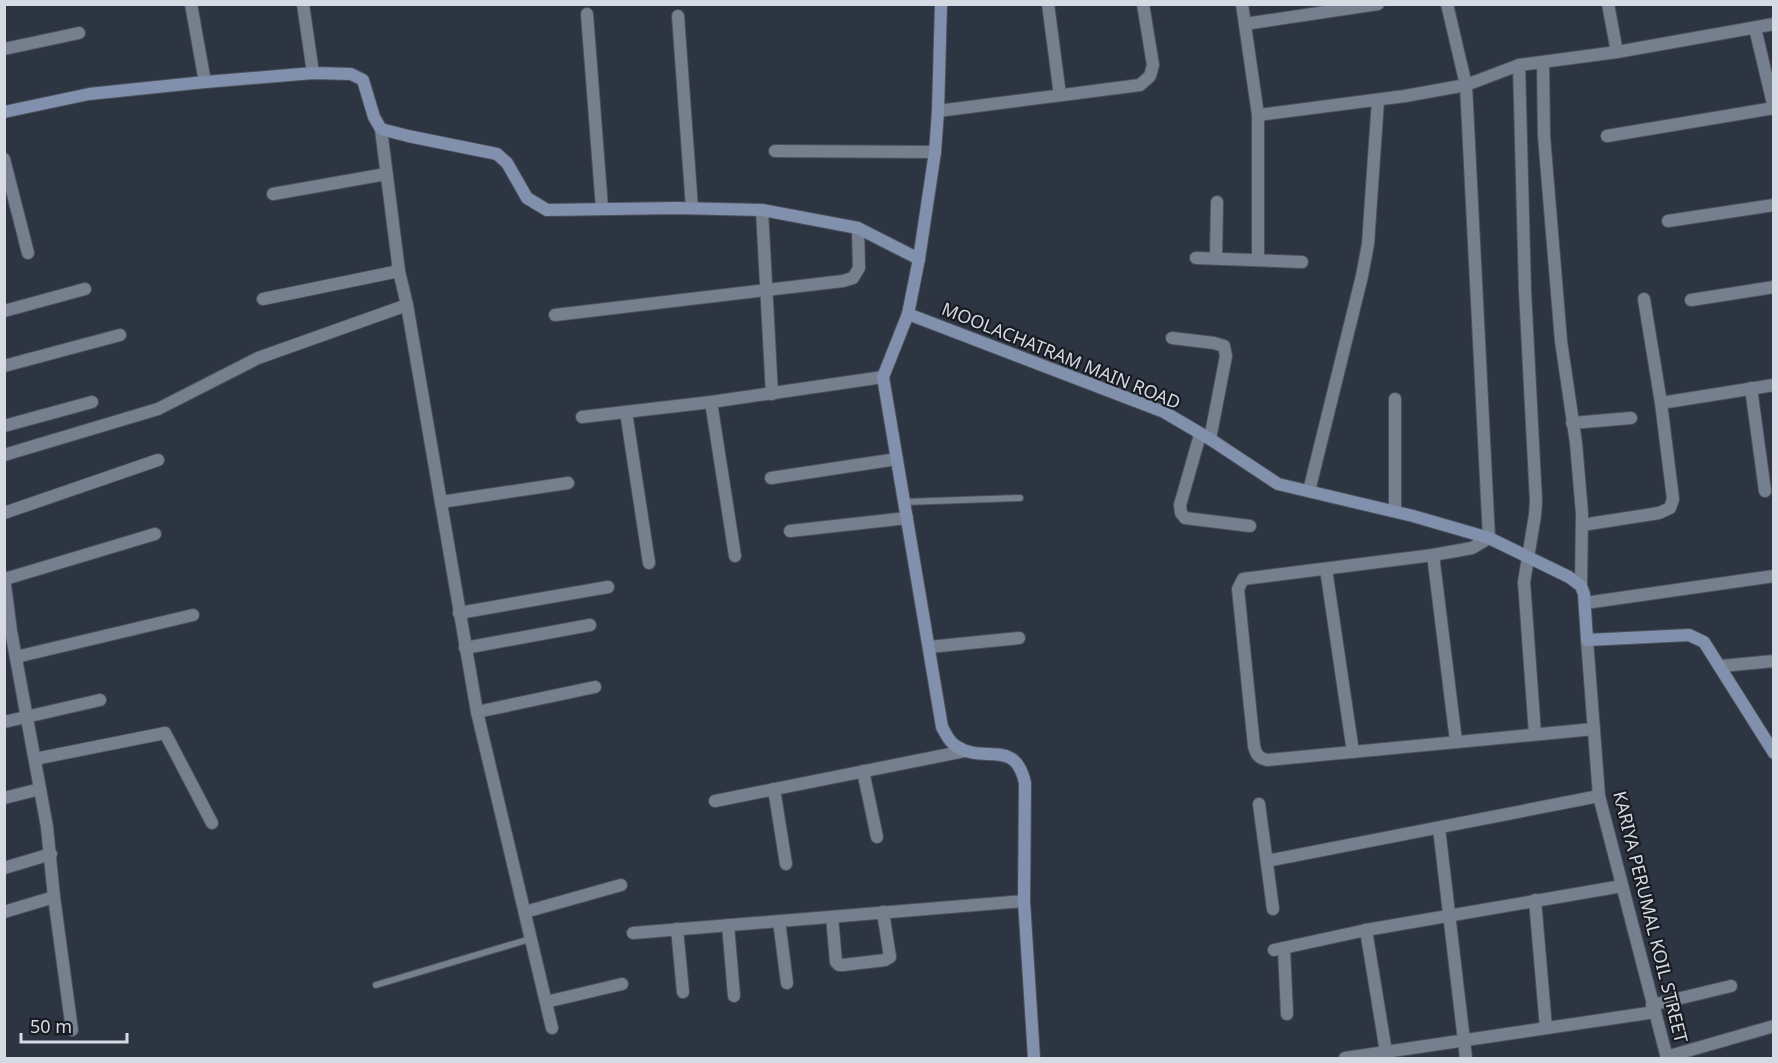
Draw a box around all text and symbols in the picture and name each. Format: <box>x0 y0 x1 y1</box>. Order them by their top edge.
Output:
street label: MOOLACHATRAM MAIN ROAD <box>938 296 1184 414</box>
street label: KARIYA PERUMAL KOIL STREET <box>1608 788 1694 1045</box>
scale bar <box>21 1006 128 1044</box>
text: 50 m <box>30 1014 72 1038</box>

